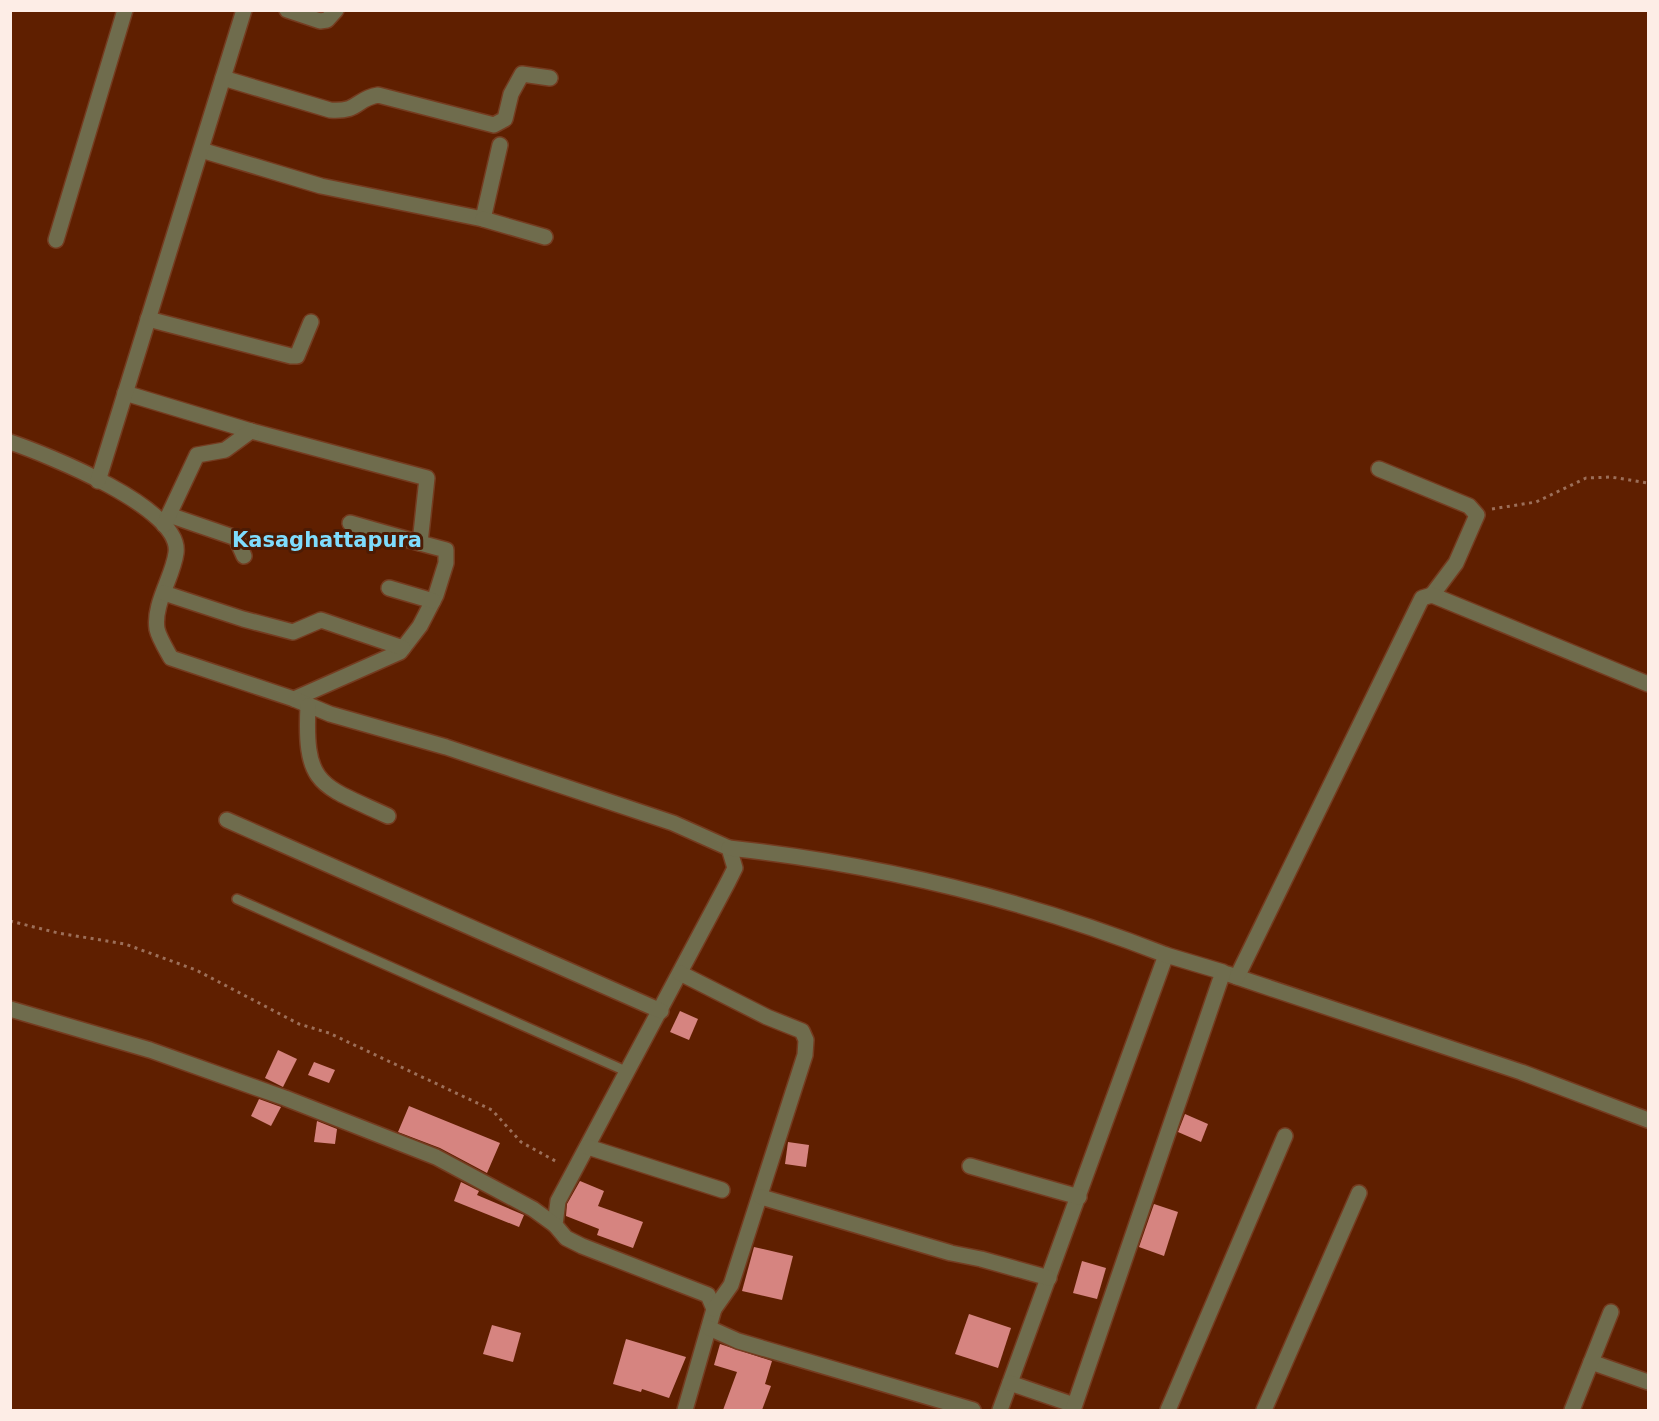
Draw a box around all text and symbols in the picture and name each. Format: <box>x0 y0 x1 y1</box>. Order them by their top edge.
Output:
district label: Kasaghattapura <box>232 528 422 552</box>

